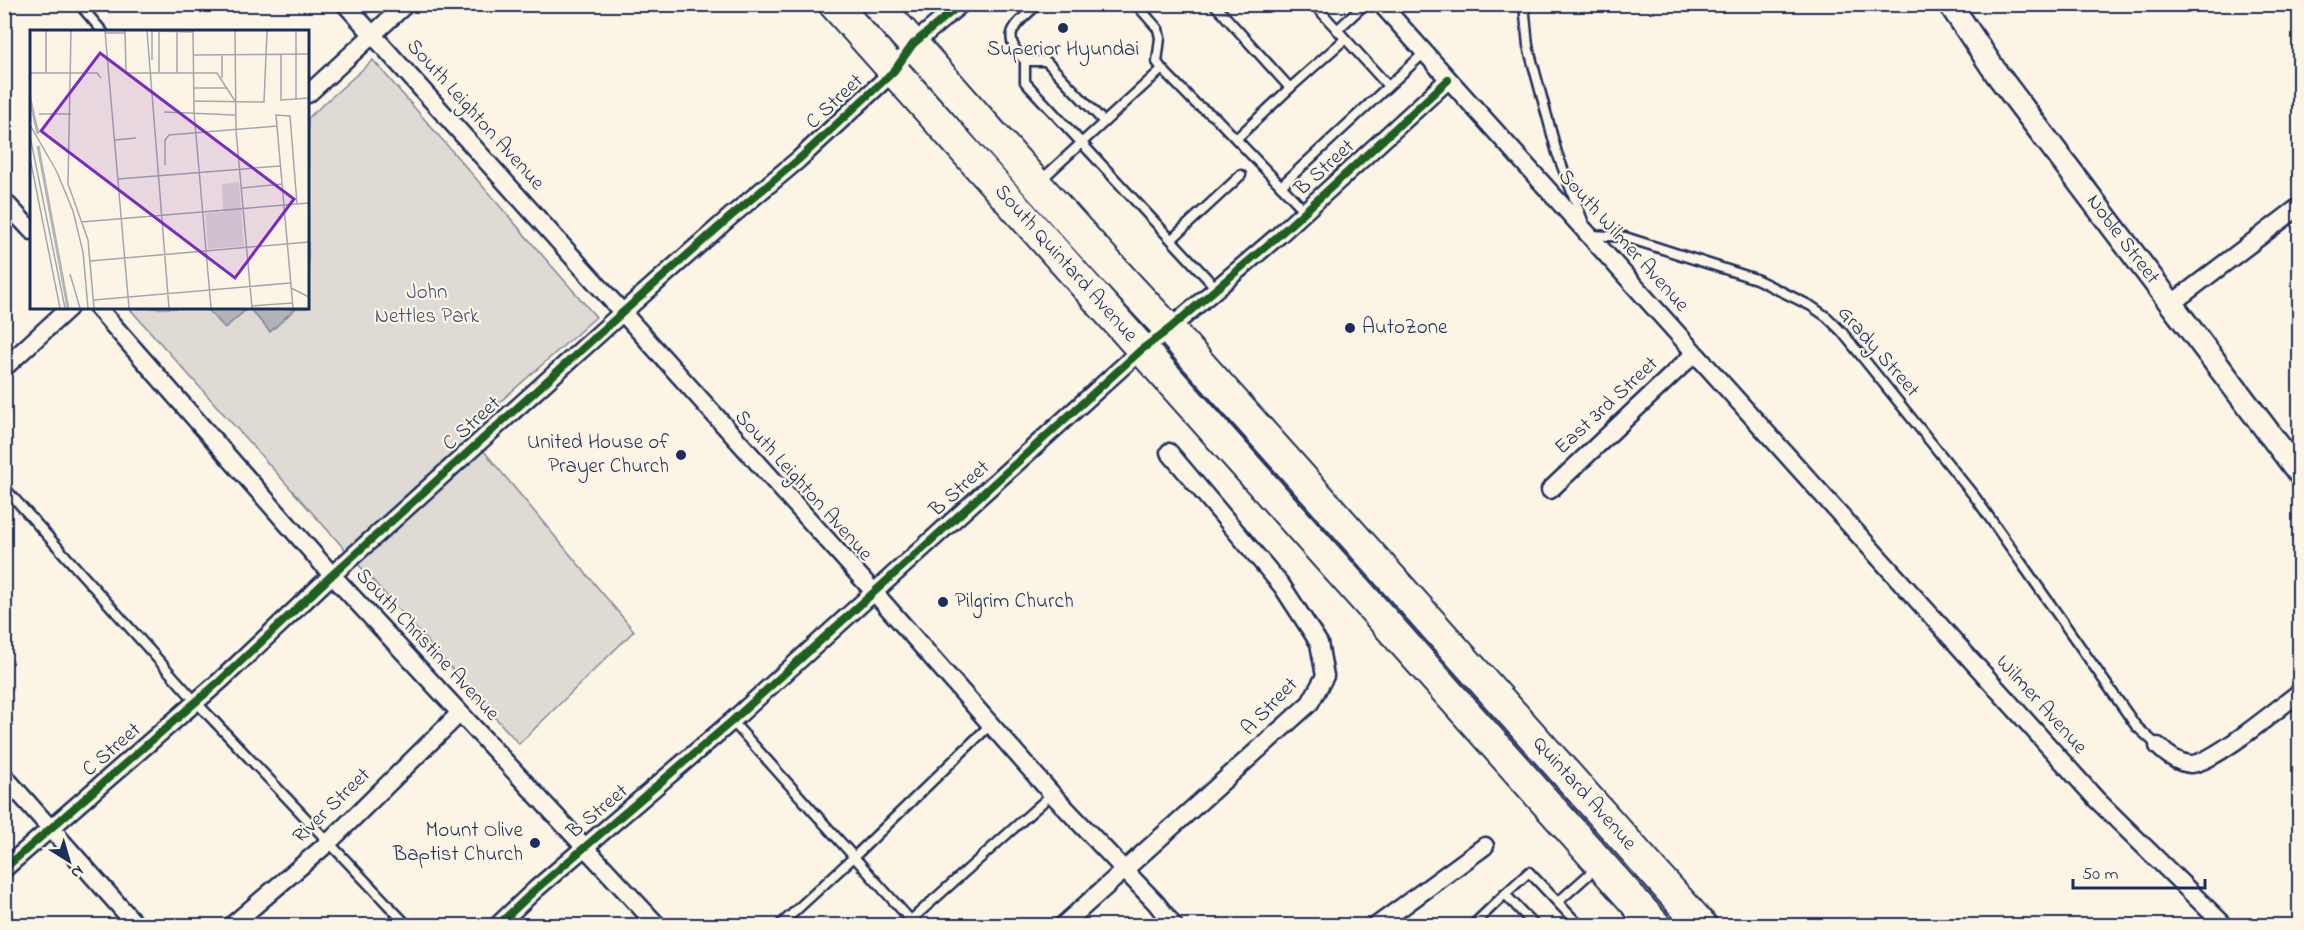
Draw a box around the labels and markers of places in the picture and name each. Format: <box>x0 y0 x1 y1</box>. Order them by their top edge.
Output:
marker: Superior Hyundai <box>1056 21 1070 35</box>
place label: Superior Hyundai <box>987 35 1139 67</box>
place label: AutoZone <box>1362 313 1448 343</box>
marker: AutoZone <box>1343 321 1357 335</box>
place label: United House of Prayer Church <box>527 428 669 484</box>
marker: United House of Prayer Church <box>674 448 688 462</box>
place label: Pilgrim Church <box>955 587 1074 619</box>
marker: Pilgrim Church <box>936 595 950 609</box>
place label: Mount Olive Baptist Church <box>392 816 524 870</box>
marker: Mount Olive Baptist Church <box>528 836 542 850</box>

